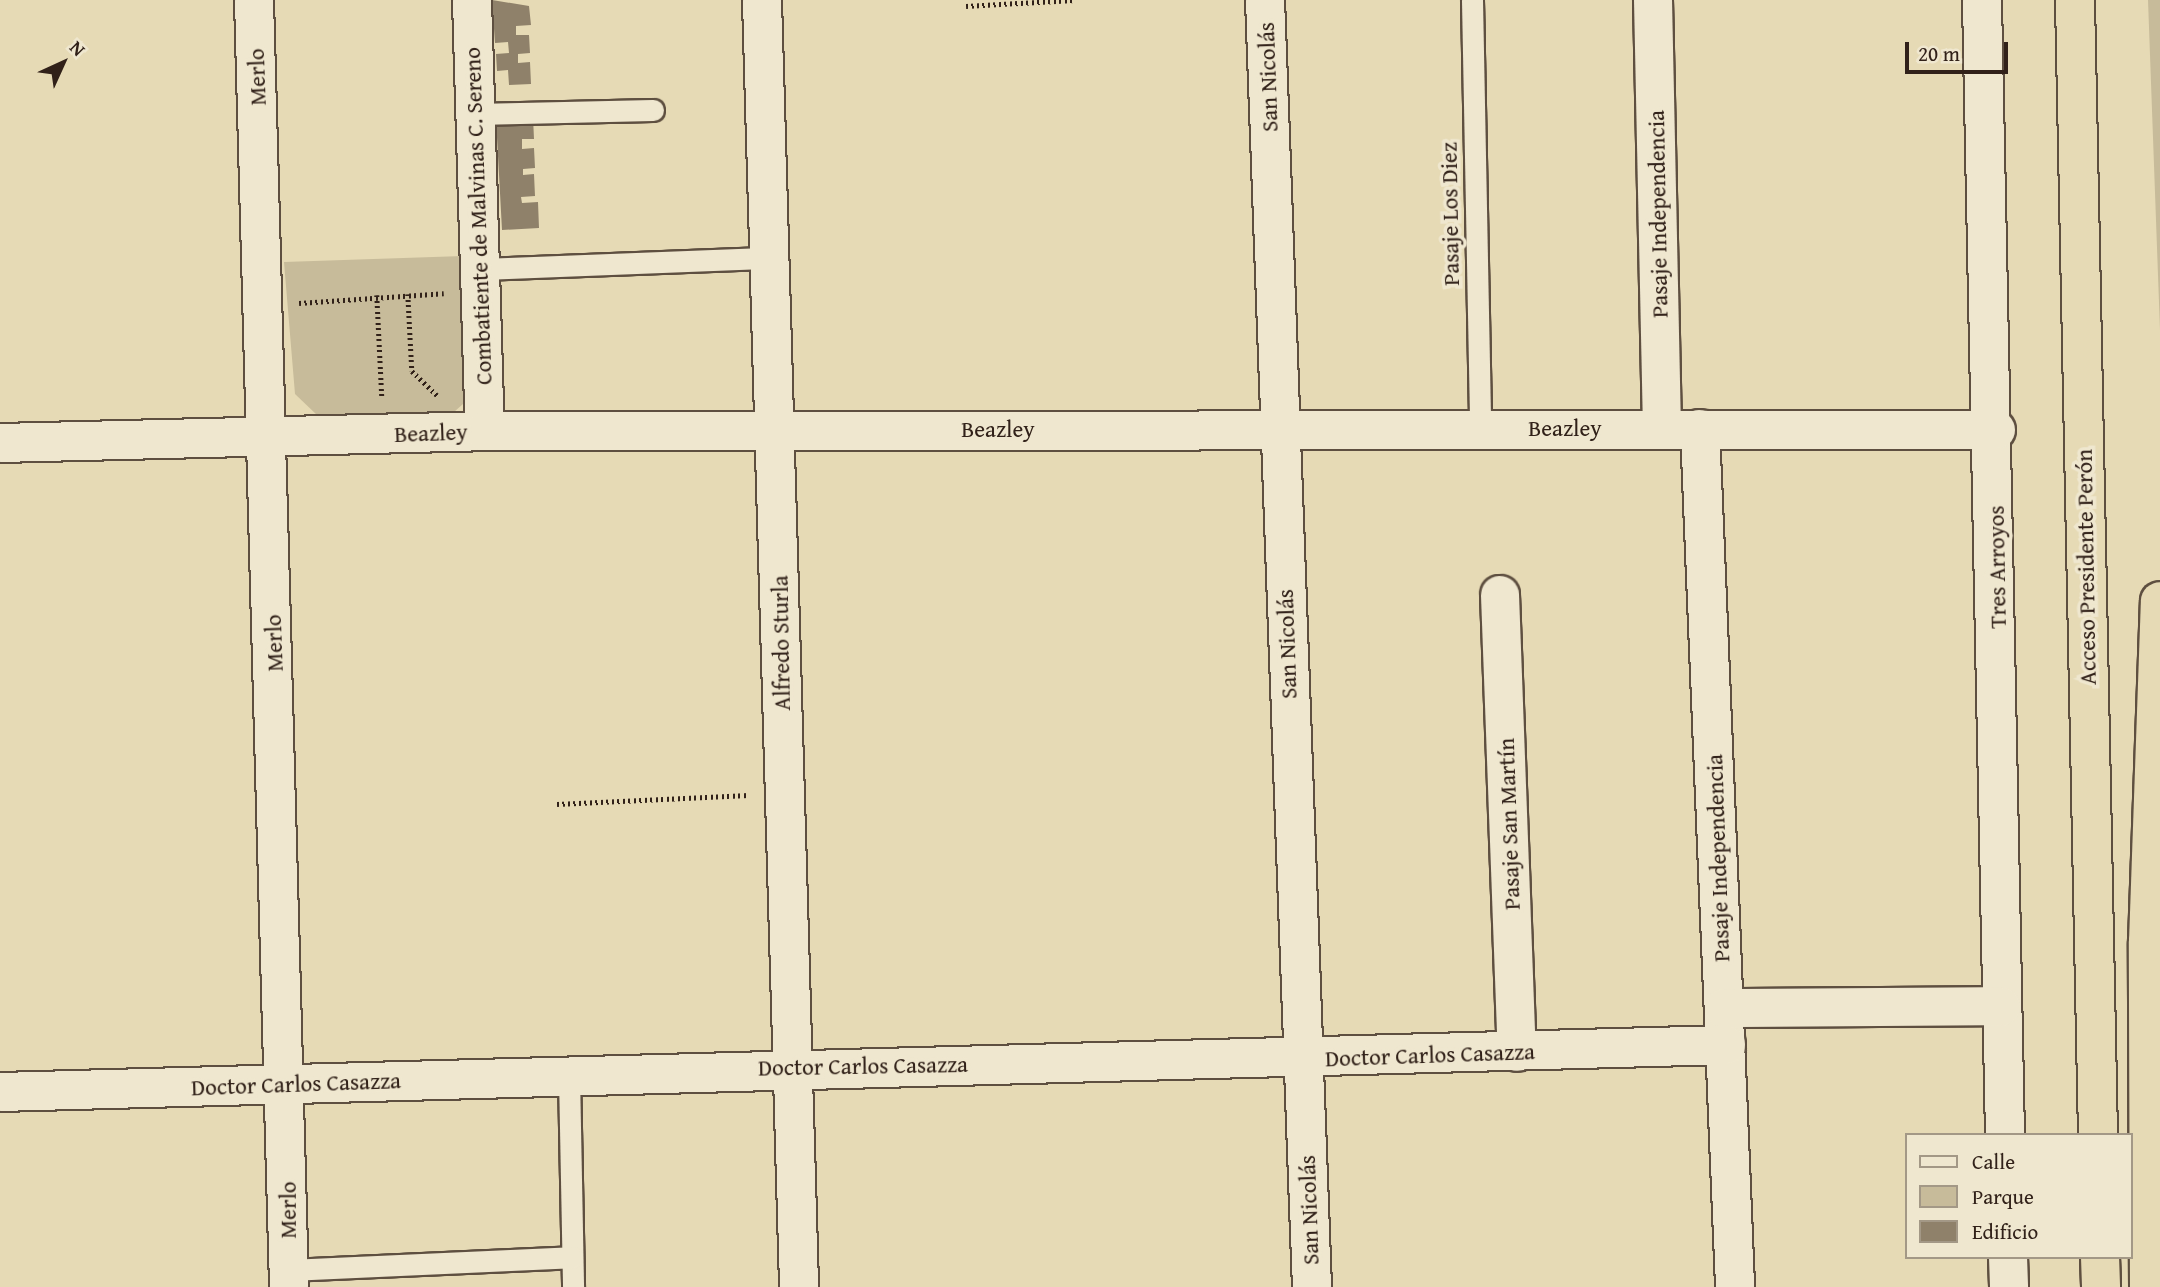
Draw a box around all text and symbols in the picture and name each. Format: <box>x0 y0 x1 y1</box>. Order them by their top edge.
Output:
street label: San Nicolás <box>1252 22 1284 132</box>
north arrow <box>28 28 98 98</box>
scale bar <box>1908 28 2011 72</box>
text: N <box>63 34 92 63</box>
text: 20 m <box>1918 38 1960 69</box>
street label: Combatiente de Malvinas C. Sereno <box>458 47 498 385</box>
street label: Merlo <box>242 48 272 106</box>
street label: Pasaje Independencia <box>1642 110 1674 318</box>
street label: Pasaje Los Diez <box>1435 142 1465 286</box>
street label: Beazley <box>1528 414 1602 442</box>
street label: Beazley <box>961 415 1035 443</box>
street label: Beazley <box>394 418 468 448</box>
street label: Acceso Presidente Perón <box>2070 449 2102 685</box>
street label: Tres Arroyos <box>1982 505 2012 629</box>
street label: Alfredo Sturla <box>766 575 796 711</box>
street label: San Nicolás <box>1271 589 1303 699</box>
street label: Merlo <box>259 614 289 672</box>
street label: Pasaje San Martín <box>1492 738 1526 910</box>
street label: Pasaje Independencia <box>1701 754 1735 962</box>
street label: Doctor Carlos Casazza <box>1325 1038 1535 1072</box>
street label: Doctor Carlos Casazza <box>758 1050 968 1082</box>
street label: Doctor Carlos Casazza <box>191 1067 401 1101</box>
legend <box>1904 1133 2132 1259</box>
text: Calle <box>1972 1146 2015 1177</box>
street label: San Nicolás <box>1293 1155 1325 1265</box>
street label: Merlo <box>274 1181 302 1239</box>
text: Parque <box>1972 1181 2034 1212</box>
text: Edificio <box>1972 1216 2038 1247</box>

